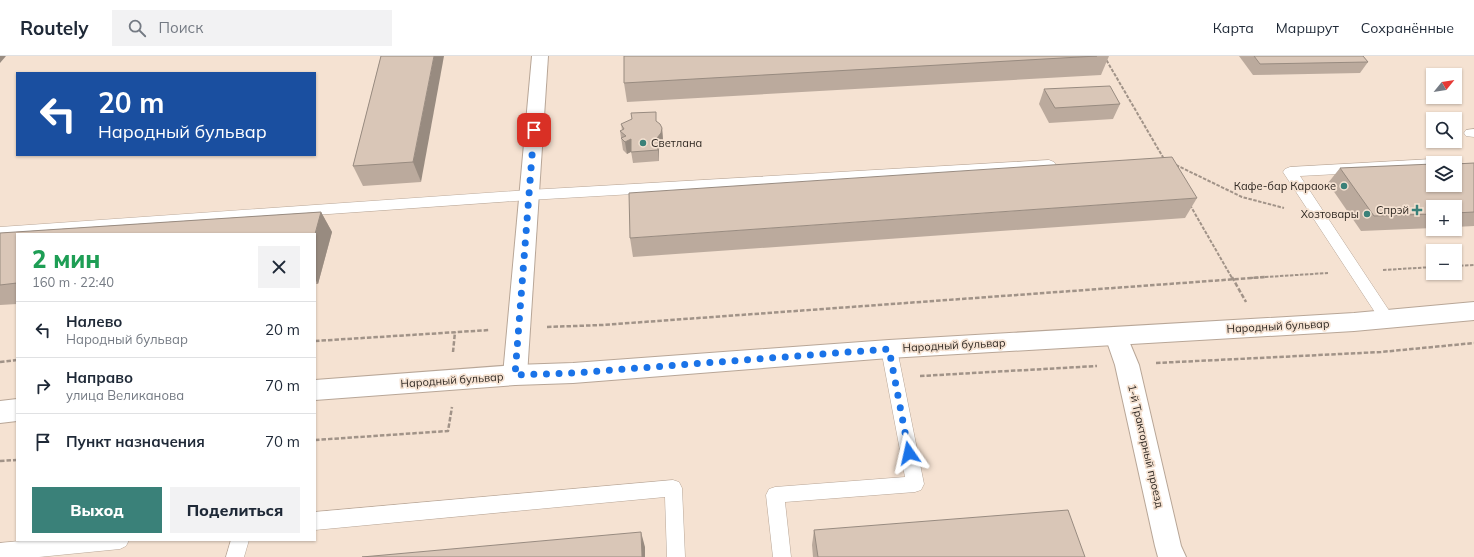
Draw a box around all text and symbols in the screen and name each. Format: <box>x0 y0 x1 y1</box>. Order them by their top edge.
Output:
search box <box>112 10 392 46</box>
text: Routely <box>20 16 88 40</box>
icon: search <box>126 17 148 39</box>
text: Поиск <box>158 18 203 37</box>
text: Карта <box>1213 19 1254 37</box>
text: Маршрут <box>1276 19 1339 37</box>
text: Сохранённые <box>1361 19 1454 37</box>
north arrow <box>1426 68 1462 104</box>
map controls <box>1426 68 1462 280</box>
text: 20 m <box>98 85 164 120</box>
icon: left <box>32 88 84 140</box>
button: search <box>1426 112 1462 148</box>
pin <box>517 113 551 147</box>
icon: arrive <box>523 119 545 141</box>
text: Народный бульвар <box>98 120 267 143</box>
place label: Светлана <box>651 136 702 150</box>
marker: Светлана <box>638 138 648 148</box>
button: layers <box>1426 156 1462 192</box>
place label: Кафе-бар Караоке <box>1234 179 1336 193</box>
marker: Кафе-бар Караоке <box>1339 181 1349 191</box>
button: + <box>1426 200 1462 236</box>
place label: Спрэй <box>1376 203 1409 217</box>
marker: Спрэй <box>1412 205 1422 215</box>
place label: Хозтовары <box>1301 207 1359 221</box>
marker: Хозтовары <box>1362 209 1372 219</box>
text: 2 мин <box>32 244 100 274</box>
button: − <box>1426 244 1462 280</box>
button: close <box>258 246 300 288</box>
text: 160 m · 22:40 <box>32 274 114 290</box>
text: Налево <box>66 312 122 331</box>
street label: Народный бульвар <box>1226 316 1330 336</box>
icon: left <box>32 319 54 341</box>
text: 20 m <box>265 320 300 339</box>
text: Народный бульвар <box>66 331 188 347</box>
street label: Народный бульвар <box>902 335 1006 355</box>
text: Направо <box>66 368 133 387</box>
street label: Народный бульвар <box>400 369 504 391</box>
icon: right <box>32 375 54 397</box>
text: 70 m <box>265 376 300 395</box>
street label: 1-й Тракторный проезд <box>1125 383 1167 509</box>
text: улица Великанова <box>66 387 184 403</box>
icon: arrive <box>32 431 54 453</box>
text: Пункт назначения <box>66 432 205 451</box>
text: 70 m <box>265 432 300 451</box>
position arrow <box>888 432 930 474</box>
button: Выход <box>32 487 162 533</box>
button: Поделиться <box>170 487 300 533</box>

